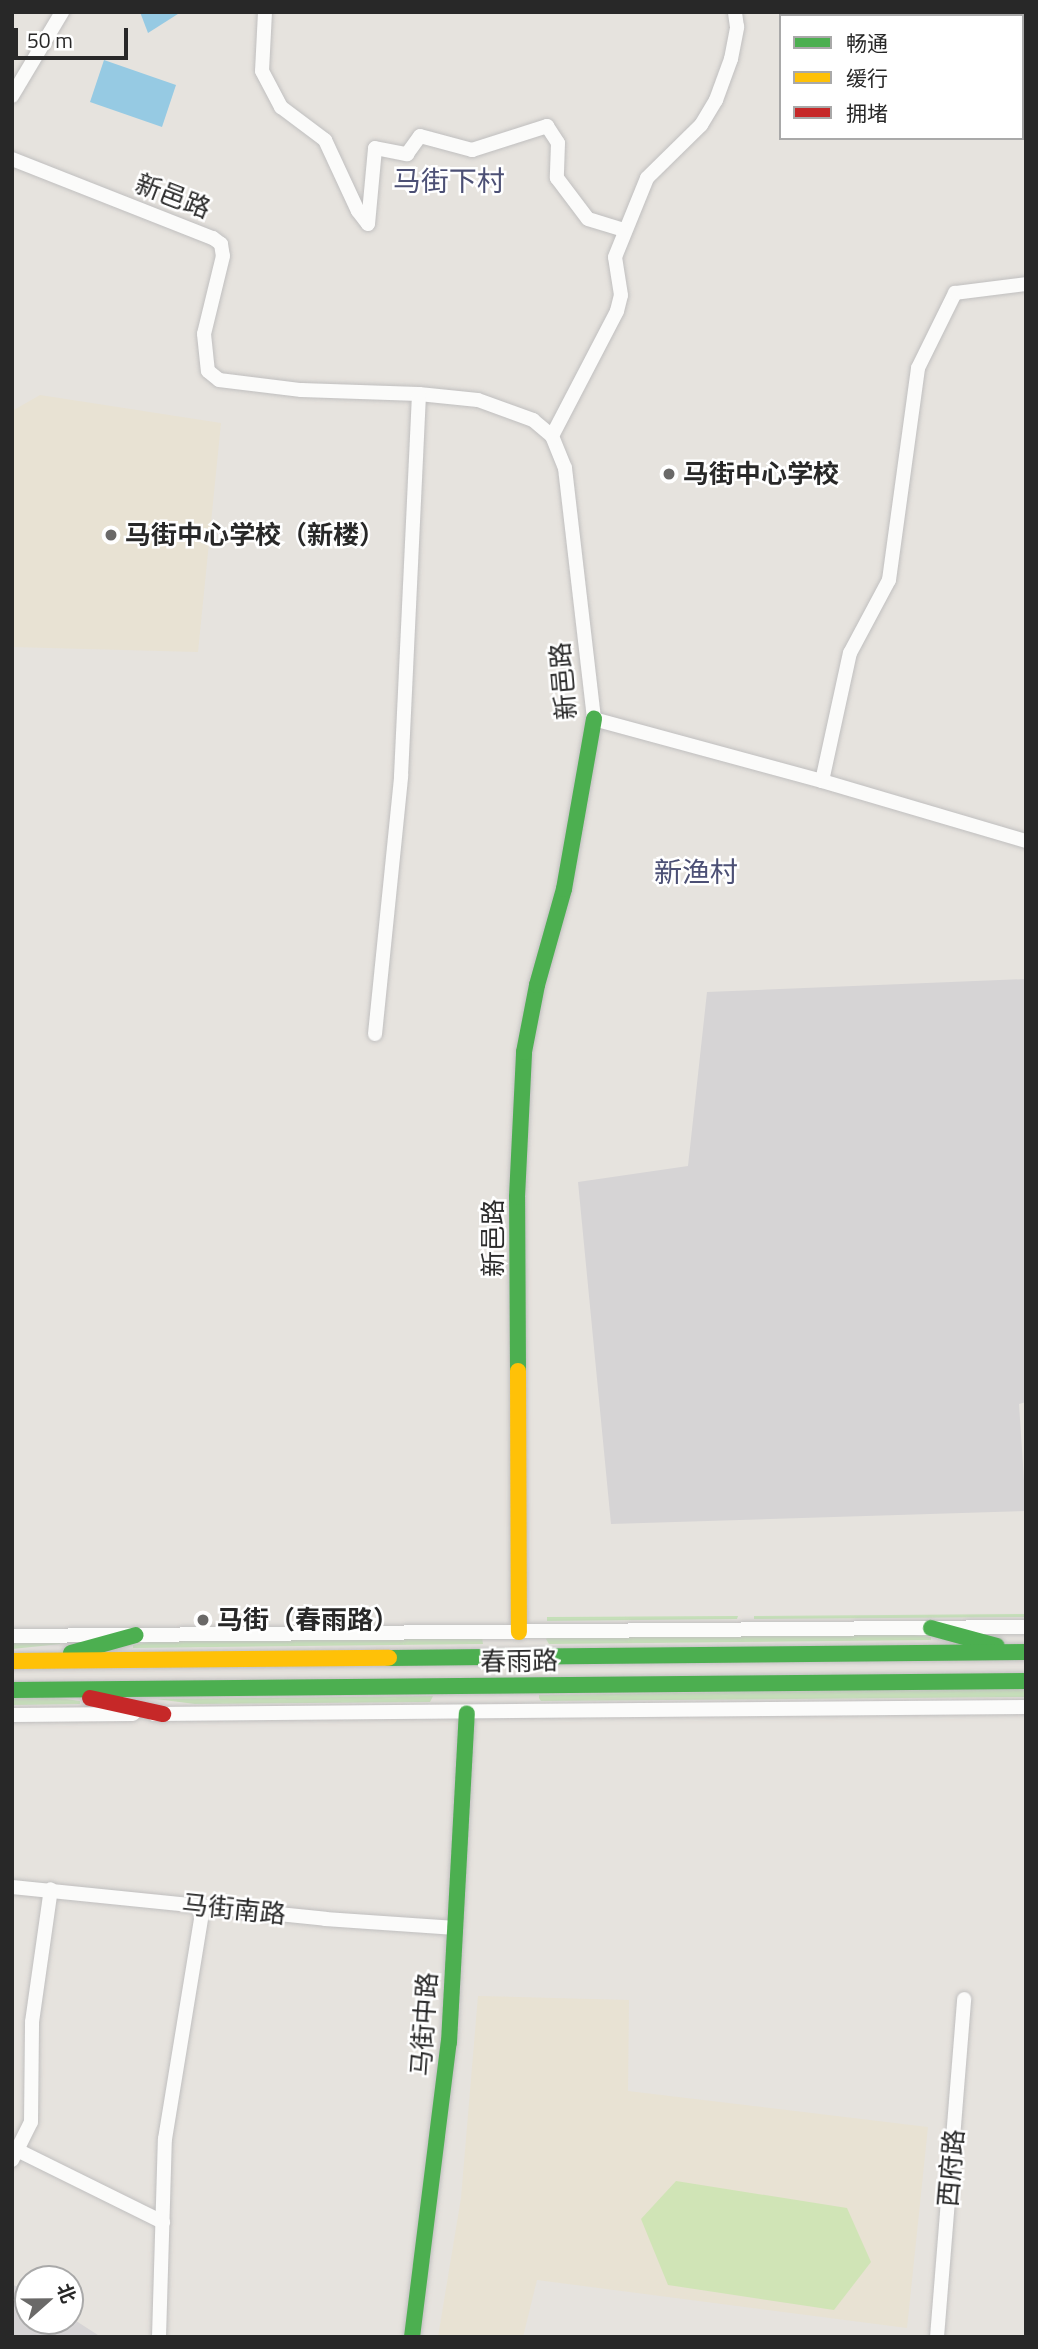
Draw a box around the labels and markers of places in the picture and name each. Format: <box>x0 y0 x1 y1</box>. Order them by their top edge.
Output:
place label: 马街中心学校 <box>683 458 839 490</box>
marker: 马街中心学校 <box>661 466 677 482</box>
place label: 马街中心学校（新楼） <box>125 519 385 551</box>
marker: 马街中心学校（新楼） <box>103 527 119 543</box>
place label: 马街（春雨路） <box>217 1604 399 1636</box>
marker: 马街（春雨路） <box>195 1612 211 1628</box>

